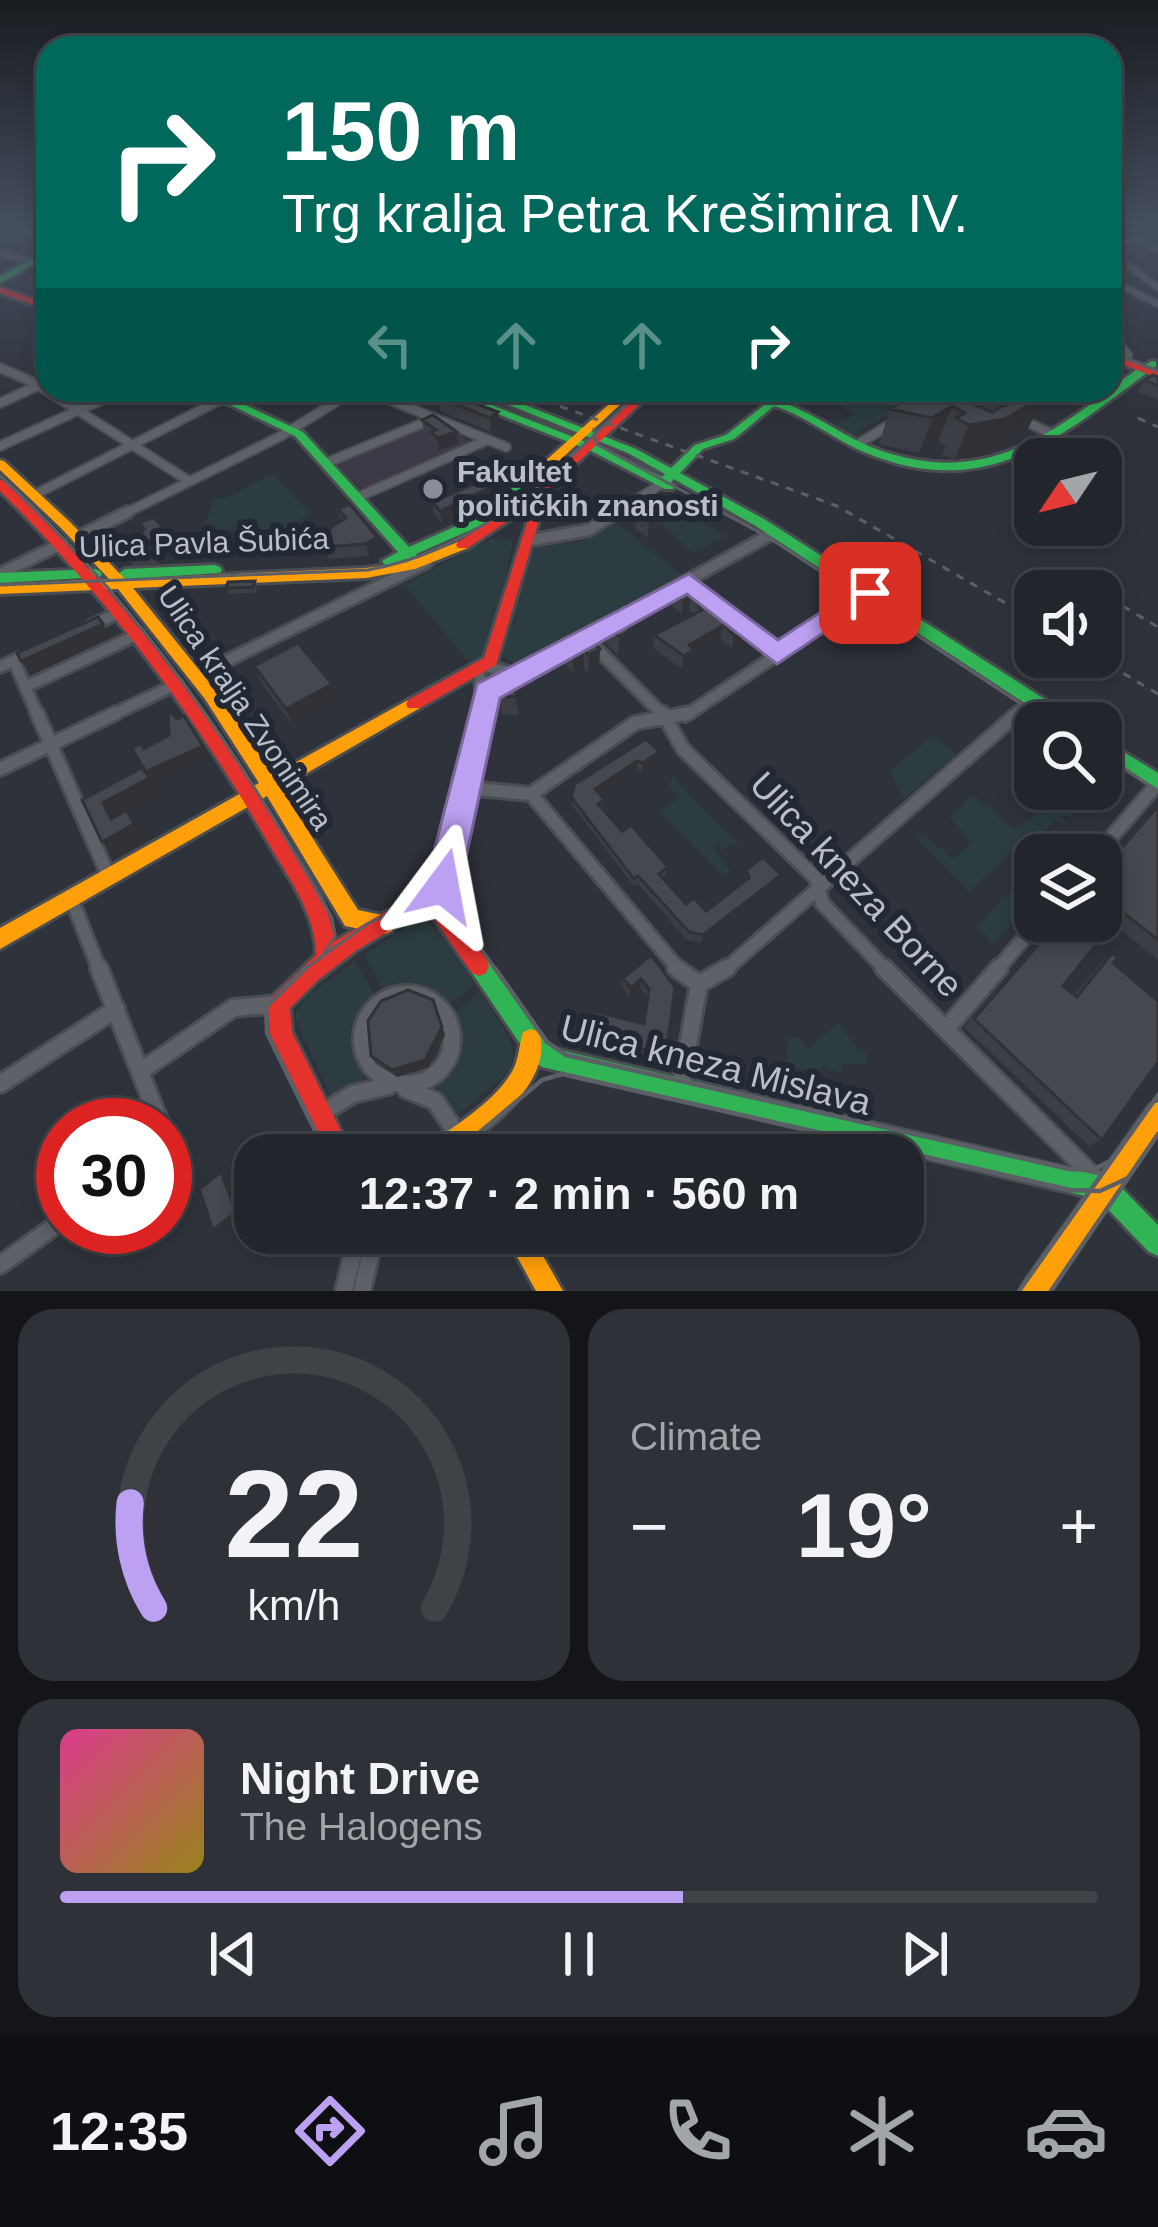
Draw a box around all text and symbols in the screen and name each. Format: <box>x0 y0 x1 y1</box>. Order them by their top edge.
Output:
icon: right <box>84 84 240 240</box>
text: 150 m <box>282 84 520 178</box>
text: Trg kralja Petra Krešimira IV. <box>282 183 968 243</box>
icon: left <box>357 312 423 378</box>
icon: ahead <box>483 312 549 378</box>
icon: ahead <box>609 312 675 378</box>
icon: right <box>735 312 801 378</box>
north arrow <box>1014 438 1122 546</box>
map controls <box>1014 438 1122 942</box>
place label: Fakultet političkih znanosti <box>457 455 719 522</box>
marker: Fakultet političkih znanosti <box>420 476 446 502</box>
street label: Ulica Pavla Šubića <box>78 522 330 563</box>
pin <box>819 542 921 644</box>
icon: arrive <box>837 560 903 626</box>
button: sound <box>1014 570 1122 678</box>
street label: Ulica kralja Zvonimira <box>152 580 339 836</box>
button: search <box>1014 702 1122 810</box>
street label: Ulica kneza Borne <box>742 764 971 1005</box>
position arrow <box>380 823 506 949</box>
button: layers <box>1014 834 1122 942</box>
street label: Ulica kneza Mislava <box>557 1006 876 1123</box>
speed limit sign: 30 <box>36 1098 192 1254</box>
text: 12:37 · 2 min · 560 m <box>359 1168 799 1219</box>
text: Climate <box>630 1415 762 1458</box>
text: 22 <box>225 1444 363 1583</box>
text: 19° <box>796 1476 932 1576</box>
text: − <box>630 1489 669 1563</box>
text: + <box>1059 1489 1098 1563</box>
text: km/h <box>248 1581 340 1629</box>
text: Night Drive <box>240 1753 480 1804</box>
text: The Halogens <box>240 1805 483 1848</box>
icon: previous <box>200 1921 266 1987</box>
icon: pause <box>546 1921 612 1987</box>
icon: next <box>892 1921 958 1987</box>
icon: directions <box>288 2089 372 2173</box>
icon: music <box>472 2089 556 2173</box>
icon: phone <box>656 2089 740 2173</box>
icon: climate <box>840 2089 924 2173</box>
icon: car <box>1024 2089 1108 2173</box>
text: 12:35 <box>50 2101 188 2161</box>

